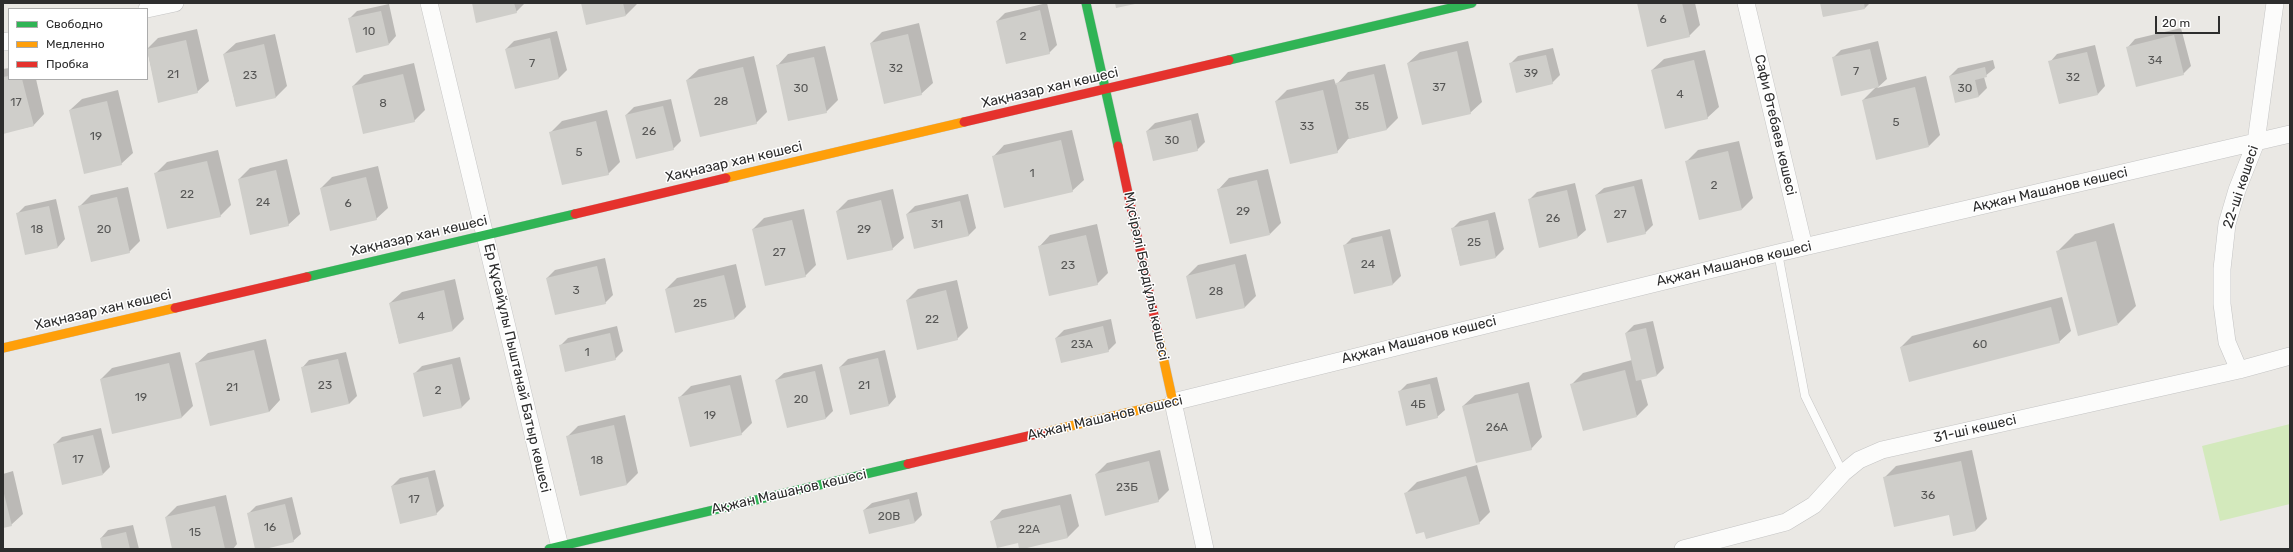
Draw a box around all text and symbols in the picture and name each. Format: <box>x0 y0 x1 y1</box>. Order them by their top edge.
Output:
legend <box>8 8 148 80</box>
scale bar <box>2157 8 2222 34</box>
house number: 6 <box>1659 13 1667 27</box>
text: 20 m <box>2162 16 2190 30</box>
text: Свободно <box>46 17 103 31</box>
house number: 10 <box>363 25 375 39</box>
house number: 2 <box>1019 30 1027 44</box>
text: Медленно <box>46 37 105 51</box>
street label: Сафи Өтебаев көшесі <box>1751 53 1799 197</box>
house number: 34 <box>2148 54 2162 68</box>
text: Пробка <box>46 57 89 71</box>
house number: 7 <box>529 57 535 71</box>
house number: 32 <box>889 62 903 76</box>
street label: Хақназар хан көшесі <box>980 64 1120 112</box>
house number: 7 <box>1853 65 1859 79</box>
house number: 39 <box>1524 67 1538 81</box>
house number: 21 <box>167 68 179 82</box>
house number: 23 <box>243 69 257 83</box>
house number: 32 <box>2066 71 2080 85</box>
house number: 37 <box>1432 81 1446 95</box>
house number: 30 <box>794 82 808 96</box>
house number: 30 <box>1958 82 1972 96</box>
house number: 4 <box>1676 88 1684 102</box>
house number: 28 <box>714 95 728 109</box>
house number: 17 <box>10 96 22 110</box>
house number: 8 <box>379 97 387 111</box>
house number: 35 <box>1355 100 1369 114</box>
house number: 5 <box>1892 116 1900 130</box>
house number: 33 <box>1300 120 1314 134</box>
house number: 26 <box>642 125 656 139</box>
house number: 19 <box>90 130 102 144</box>
house number: 30 <box>1165 134 1179 148</box>
street label: Хақназар хан көшесі <box>664 138 804 186</box>
street label: 22-ші көшесі <box>2220 143 2262 231</box>
house number: 5 <box>575 146 583 160</box>
street label: Ақжан Машанов көшесі <box>1971 164 2129 216</box>
house number: 1 <box>1029 167 1035 181</box>
house number: 2 <box>1710 179 1718 193</box>
house number: 22 <box>180 188 194 202</box>
street label: Мүсірәлі Бердіұлы көшесі <box>1120 190 1172 362</box>
house number: 24 <box>256 196 270 210</box>
house number: 6 <box>344 197 352 211</box>
house number: 29 <box>1236 205 1250 219</box>
house number: 27 <box>1613 208 1627 222</box>
street label: Хақназар хан көшесі <box>349 212 489 260</box>
house number: 26 <box>1546 212 1560 226</box>
house number: 31 <box>931 218 943 232</box>
house number: 18 <box>31 223 43 237</box>
house number: 20 <box>97 223 111 237</box>
house number: 29 <box>857 223 871 237</box>
house number: 25 <box>1467 236 1481 250</box>
street label: Ақжан Машанов көшесі <box>1655 238 1813 290</box>
street label: Ер Құсайұлы Пыштанай Батыр көшесі <box>480 242 554 494</box>
house number: 27 <box>772 246 786 260</box>
house number: 24 <box>1361 258 1375 272</box>
house number: 23 <box>1061 259 1075 273</box>
house number: 3 <box>572 284 580 298</box>
house number: 28 <box>1209 285 1223 299</box>
street label: Хақназар хан көшесі <box>33 286 173 334</box>
house number: 25 <box>693 297 707 311</box>
house number: 4 <box>417 310 425 324</box>
house number: 22 <box>925 313 939 327</box>
street label: Ақжан Машанов көшесі <box>1340 313 1498 367</box>
house number: 23А <box>1071 338 1093 352</box>
house number: 60 <box>1973 338 1987 352</box>
house number: 1 <box>584 346 590 360</box>
house number: 23 <box>318 379 332 393</box>
house number: 21 <box>858 379 870 393</box>
house number: 21 <box>226 381 238 395</box>
house number: 2 <box>434 384 442 398</box>
house number: 19 <box>135 391 147 405</box>
street label: Ақжан Машанов көшесі <box>1026 392 1184 444</box>
house number: 20 <box>794 393 808 407</box>
house number: 4Б <box>1410 398 1426 412</box>
house number: 19 <box>704 409 716 423</box>
street label: 31-ші көшесі <box>1932 411 2018 447</box>
house number: 26А <box>1486 421 1508 435</box>
house number: 17 <box>72 453 84 467</box>
house number: 18 <box>591 454 603 468</box>
street label: Ақжан Машанов көшесі <box>710 466 868 518</box>
house number: 23Б <box>1116 481 1138 495</box>
house number: 36 <box>1921 489 1935 503</box>
house number: 17 <box>408 493 420 507</box>
house number: 20В <box>878 510 900 524</box>
house number: 16 <box>264 521 276 535</box>
house number: 22А <box>1018 523 1040 537</box>
house number: 15 <box>189 526 201 540</box>

